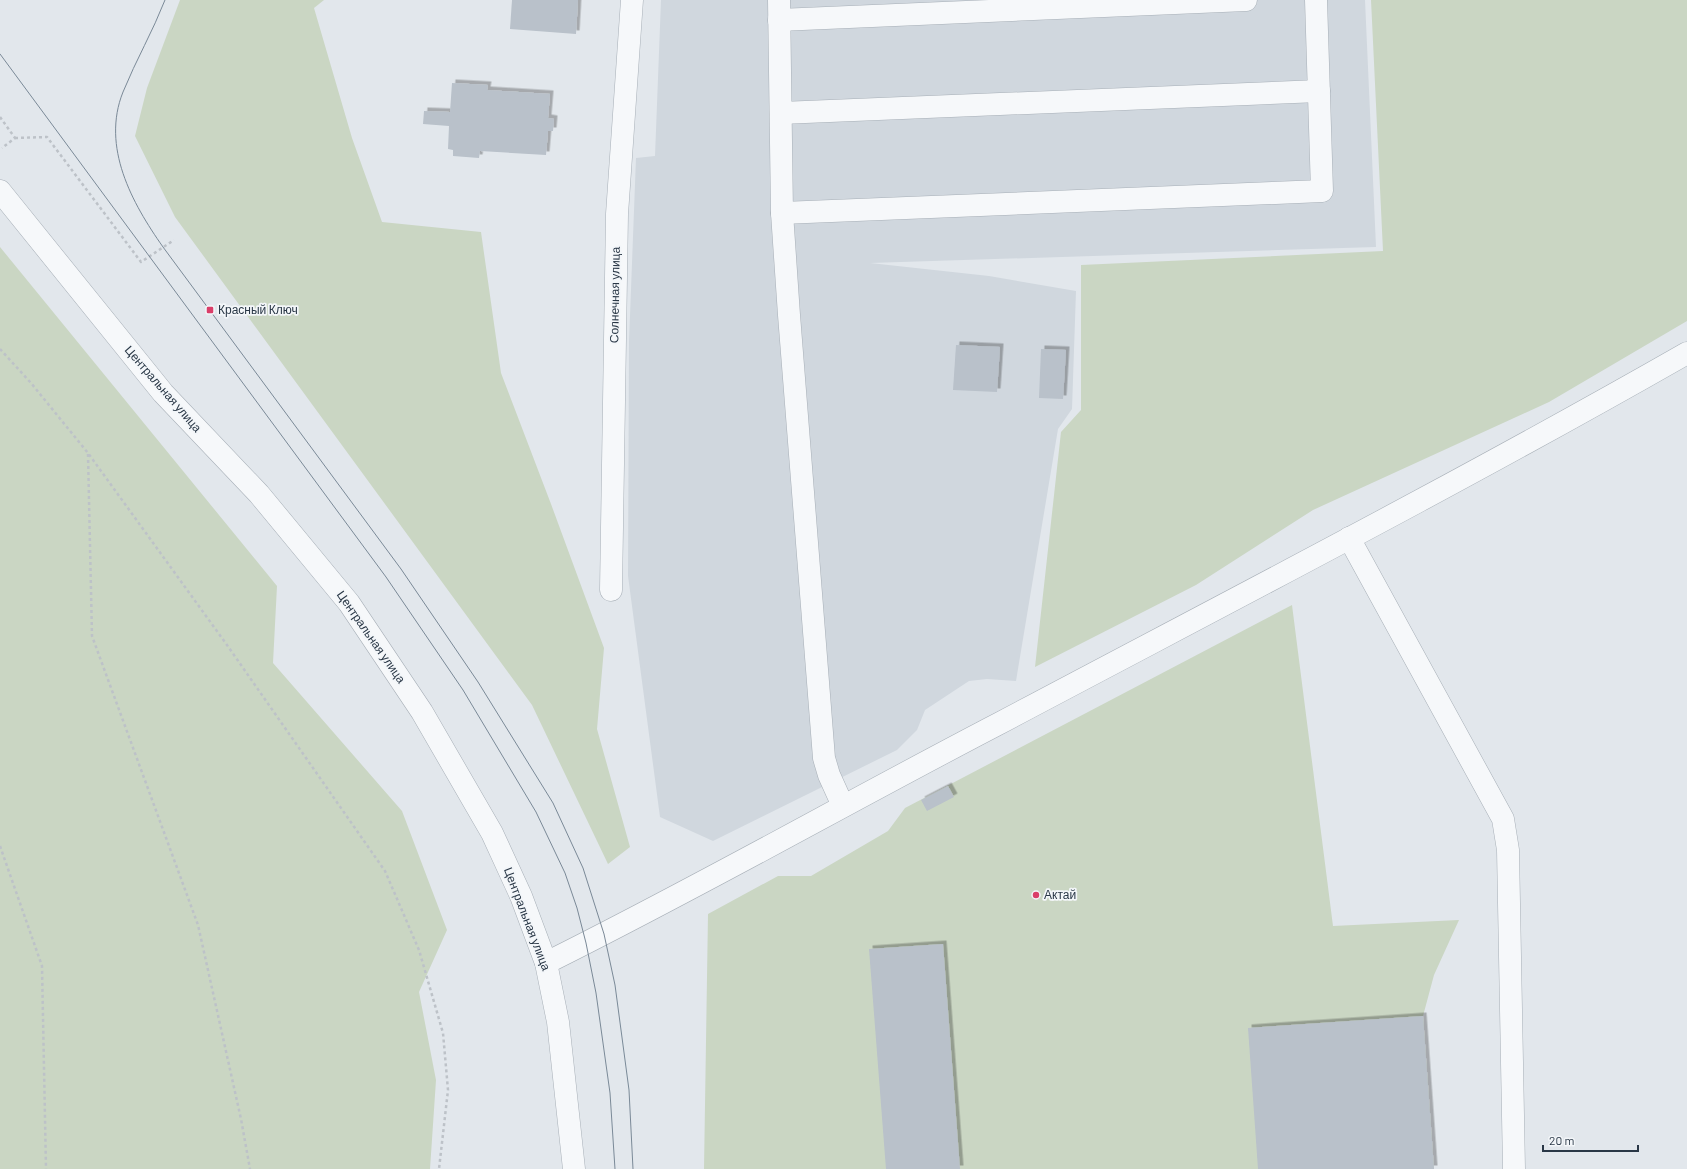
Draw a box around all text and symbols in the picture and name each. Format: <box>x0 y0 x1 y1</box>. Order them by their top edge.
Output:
street label: Солнечная улица <box>606 246 623 343</box>
place label: Красный Ключ <box>218 302 298 317</box>
marker: Красный Ключ <box>205 305 215 315</box>
street label: Центральная улица <box>122 342 205 435</box>
street label: Центральная улица <box>334 588 409 686</box>
street label: Центральная улица <box>501 865 554 973</box>
place label: Актай <box>1044 887 1076 901</box>
marker: Актай <box>1031 890 1041 900</box>
scale bar <box>1543 1127 1638 1153</box>
text: 20 m <box>1549 1133 1575 1147</box>

